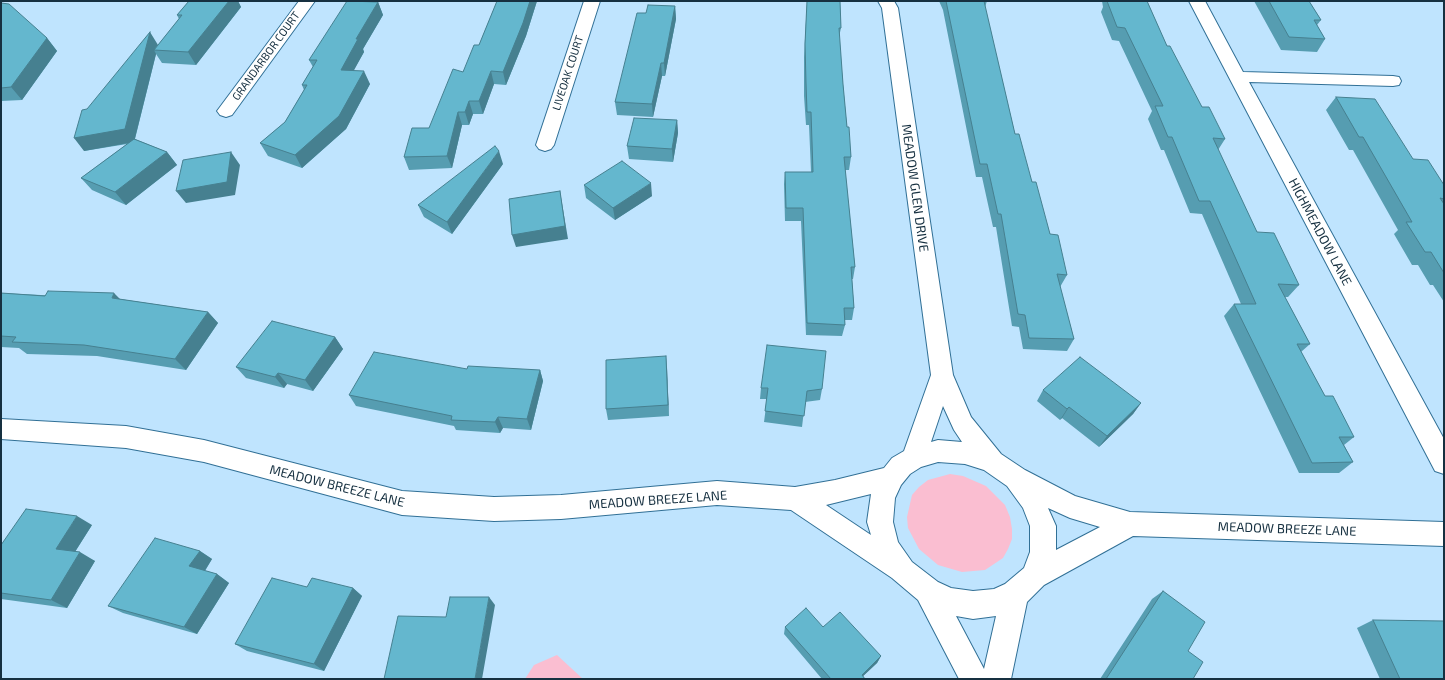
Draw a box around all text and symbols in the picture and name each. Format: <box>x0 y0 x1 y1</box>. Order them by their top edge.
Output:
street label: GRANDARBOR COURT <box>229 9 303 103</box>
street label: LIVEOAK COURT <box>550 34 586 112</box>
street label: MEADOW GLEN DRIVE <box>898 123 932 253</box>
street label: HIGHMEADOW LANE <box>1285 176 1355 288</box>
street label: MEADOW BREEZE LANE <box>268 462 406 510</box>
street label: MEADOW BREEZE LANE <box>588 487 728 513</box>
street label: MEADOW BREEZE LANE <box>1217 519 1357 539</box>

